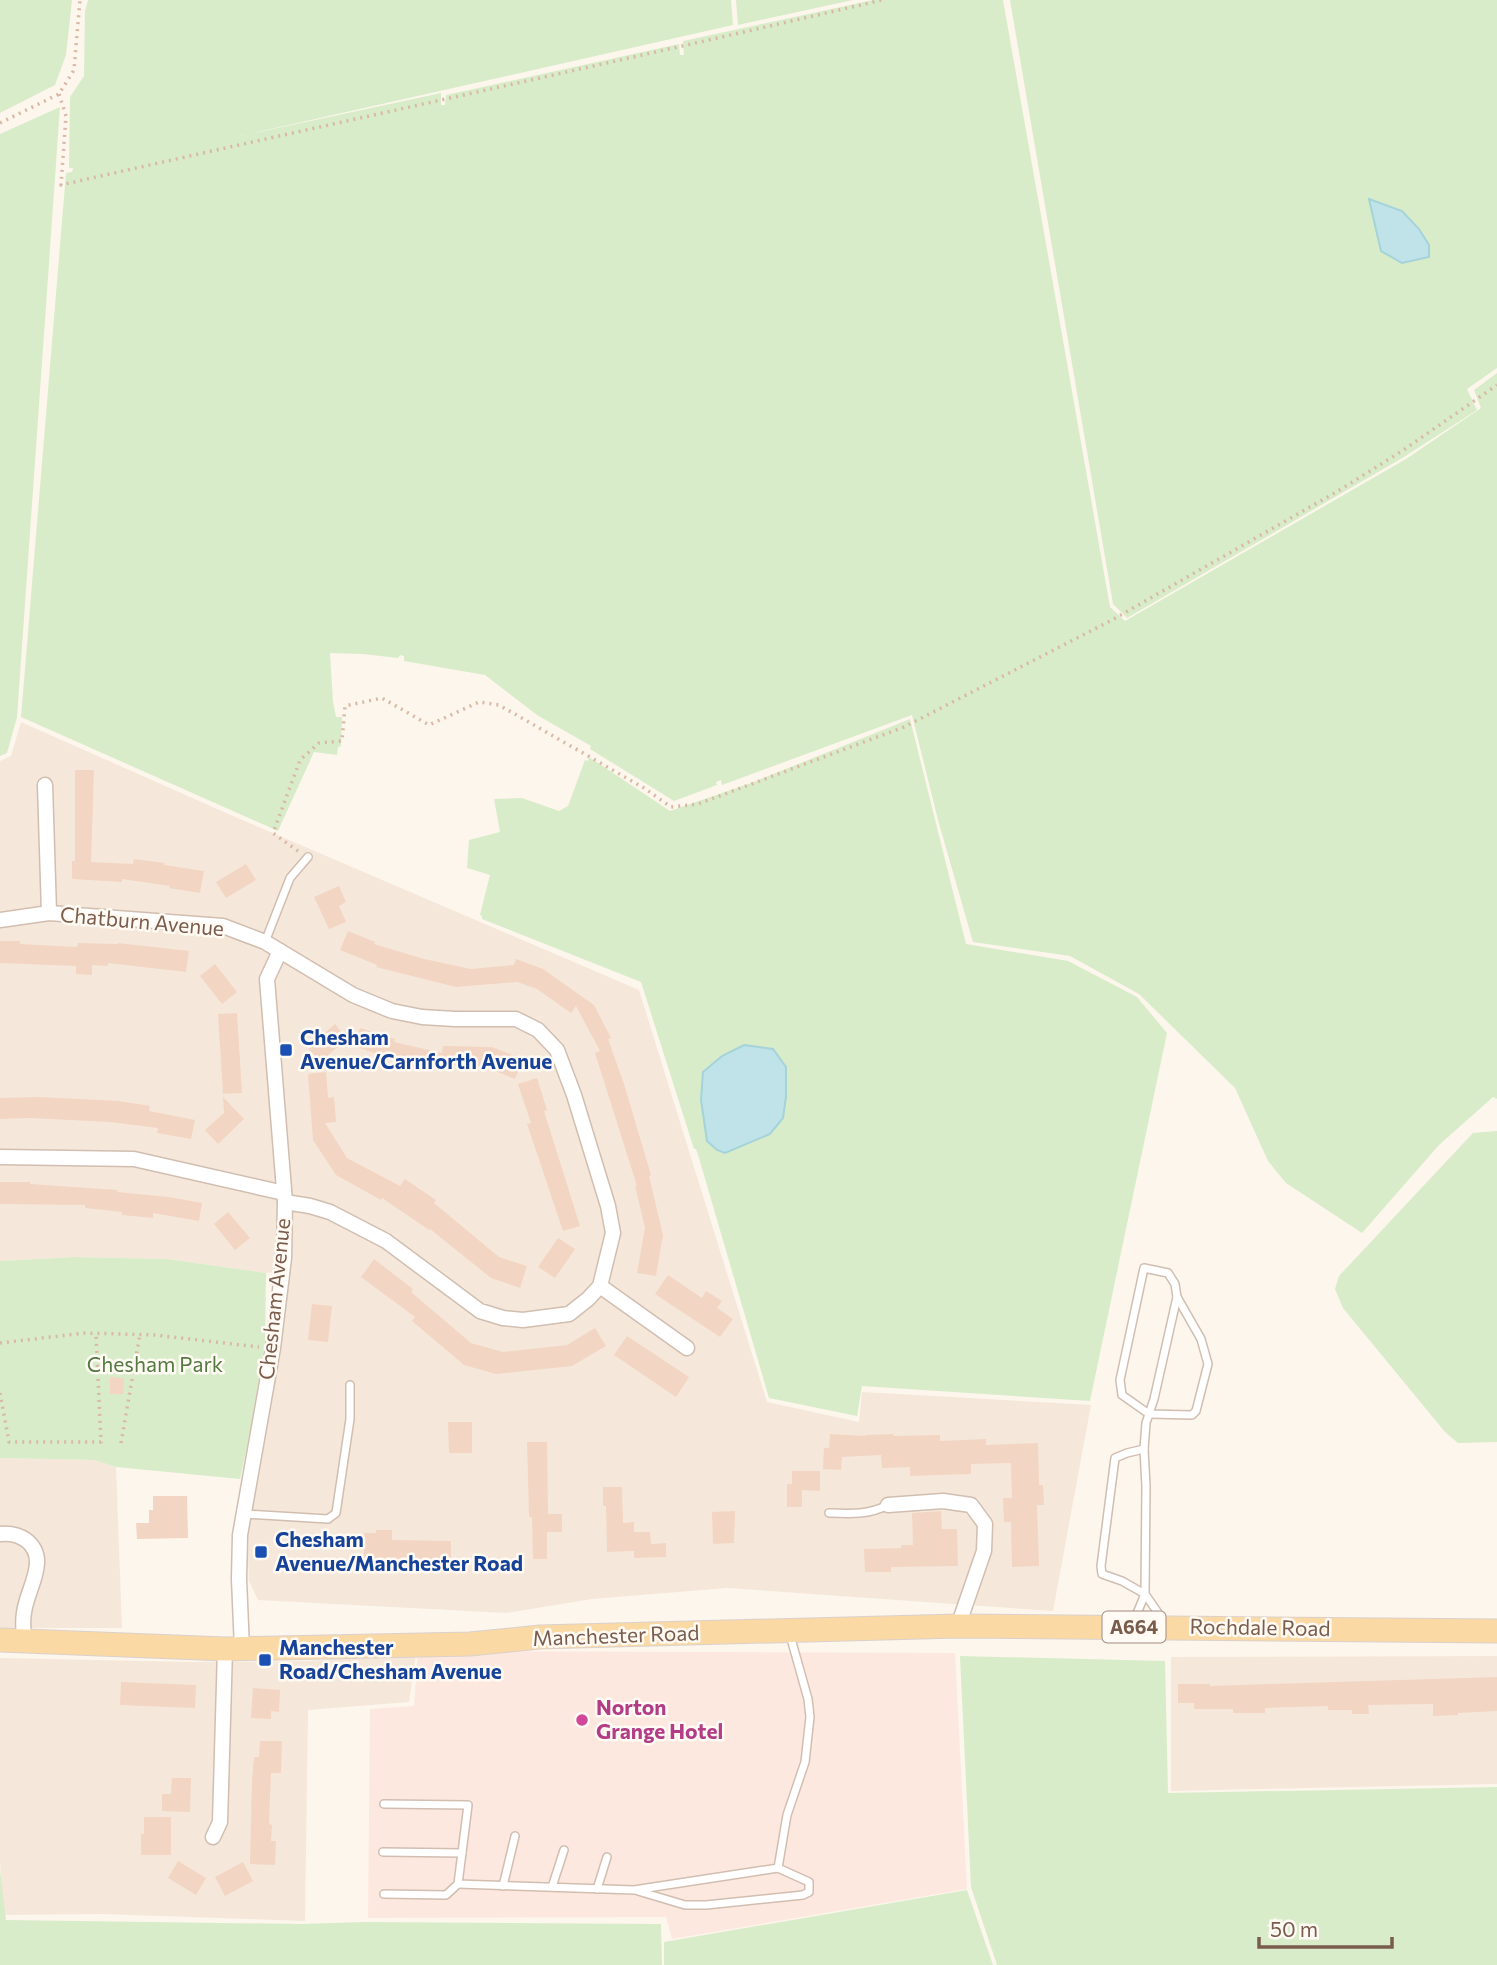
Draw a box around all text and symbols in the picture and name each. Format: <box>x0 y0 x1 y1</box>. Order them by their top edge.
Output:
street label: Chatburn Avenue <box>59 901 225 940</box>
place label: Chesham Avenue/Carnforth Avenue <box>300 1024 552 1073</box>
marker: Chesham Avenue/Carnforth Avenue <box>278 1042 294 1058</box>
street label: Chesham Avenue <box>253 1217 294 1381</box>
park label: Chesham Park <box>87 1351 223 1376</box>
place label: Chesham Avenue/Manchester Road <box>275 1526 523 1575</box>
marker: Chesham Avenue/Manchester Road <box>253 1544 269 1560</box>
road number: A664 <box>1102 1611 1166 1642</box>
street label: Rochdale Road <box>1189 1613 1331 1640</box>
street label: Manchester Road <box>532 1619 700 1650</box>
place label: Manchester Road/Chesham Avenue <box>279 1634 502 1683</box>
marker: Manchester Road/Chesham Avenue <box>257 1652 273 1668</box>
place label: Norton Grange Hotel <box>596 1694 723 1743</box>
marker: Norton Grange Hotel <box>574 1712 590 1728</box>
scale bar <box>1259 1906 1392 1950</box>
text: 50 m <box>1270 1916 1318 1941</box>

